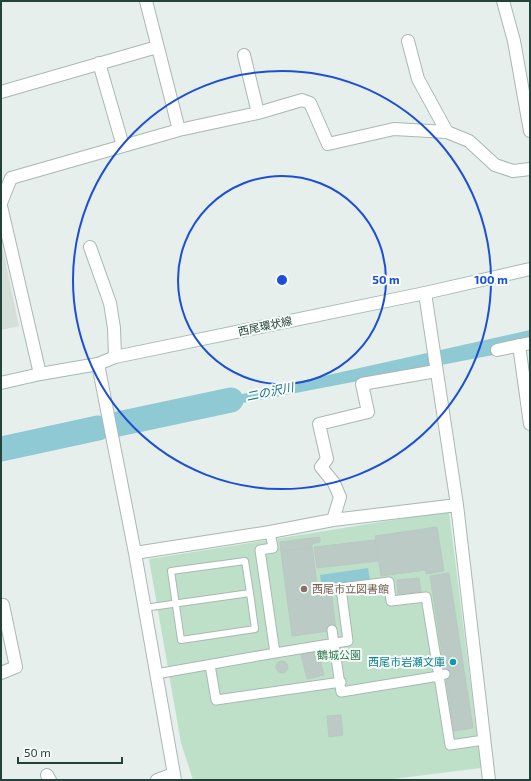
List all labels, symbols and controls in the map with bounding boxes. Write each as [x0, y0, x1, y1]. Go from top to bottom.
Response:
text: 50 m [372, 272, 400, 286]
text: 100 m [474, 272, 508, 286]
centre of rings [275, 273, 289, 287]
street label: 西尾環状線 [237, 313, 293, 338]
water label: 二の沢川 [245, 379, 297, 403]
place label: 西尾市立図書館 [312, 582, 389, 595]
marker: 西尾市立図書館 [299, 584, 309, 594]
park label: 鶴城公園 [317, 648, 361, 661]
place label: 西尾市岩瀬文庫 [368, 655, 445, 668]
marker: 西尾市岩瀬文庫 [448, 657, 458, 667]
scale bar [18, 739, 122, 765]
text: 50 m [24, 745, 51, 759]

